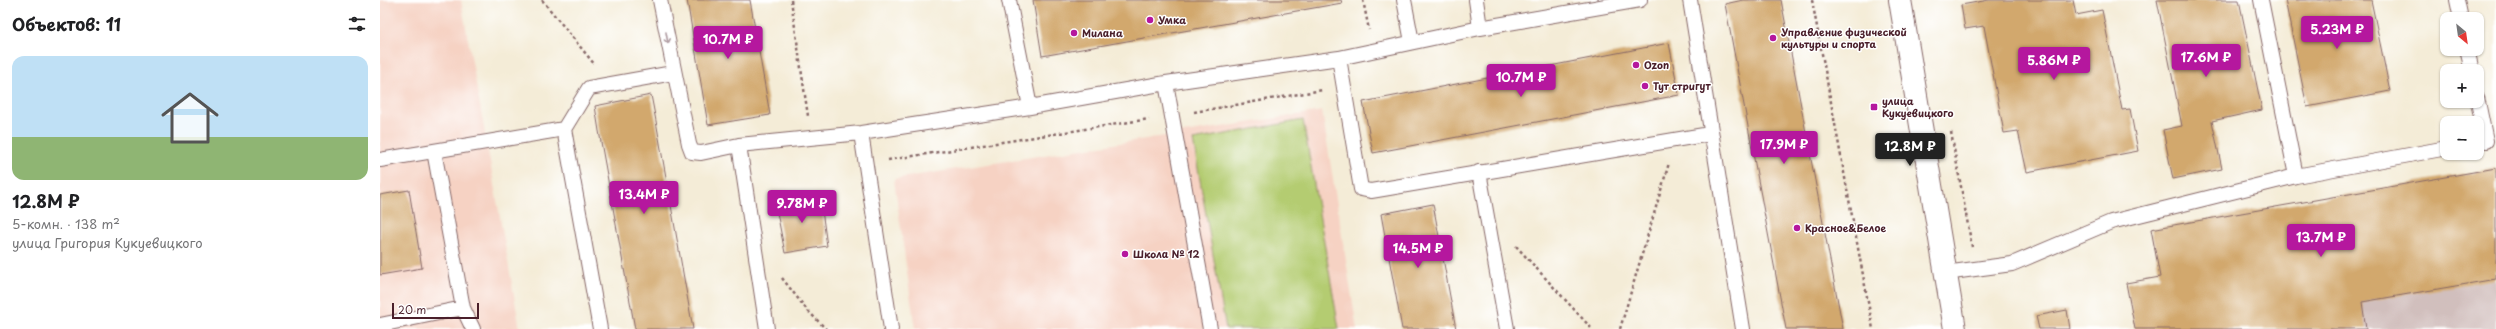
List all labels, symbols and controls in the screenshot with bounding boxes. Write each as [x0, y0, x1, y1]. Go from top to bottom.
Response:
text: Объектов: 11 [12, 11, 121, 37]
place label: Умка [1158, 12, 1186, 27]
north arrow [2440, 12, 2484, 56]
map controls [2440, 12, 2484, 160]
icon: filters [346, 13, 368, 35]
marker: Умка [1145, 15, 1155, 25]
pin: 5.23M ₽ [2300, 16, 2374, 50]
text: 5.23M ₽ [2310, 19, 2364, 38]
place label: Управление физической культуры и спорта [1781, 24, 1907, 52]
place label: Милана [1082, 25, 1123, 40]
pin: 10.7M ₽ [691, 26, 765, 60]
marker: Милана [1069, 28, 1079, 38]
text: 10.7M ₽ [703, 29, 753, 48]
one-way arrow [663, 32, 671, 45]
marker: Управление физической культуры и спорта [1768, 33, 1778, 43]
pin: 17.6M ₽ [2169, 44, 2243, 78]
pin: 5.86M ₽ [2017, 47, 2091, 81]
text: 17.6M ₽ [2181, 47, 2231, 66]
text: 5.86M ₽ [2027, 50, 2081, 69]
place label: Ozon [1644, 57, 1669, 72]
marker: Ozon [1631, 60, 1641, 70]
pin: 10.7M ₽ [1484, 64, 1558, 98]
button: + [2440, 64, 2484, 108]
text: 10.7M ₽ [1496, 67, 1546, 86]
place label: Тут стригут [1653, 78, 1711, 93]
marker: Тут стригут [1640, 81, 1650, 91]
icon: home [154, 82, 226, 154]
place label: улица Кукуевицкого [1882, 93, 1953, 121]
marker: улица Кукуевицкого [1869, 102, 1879, 112]
button: − [2440, 116, 2484, 160]
pin: 17.9M ₽ [1747, 131, 1821, 165]
pin: 12.8M ₽ [1873, 133, 1947, 167]
text: 17.9M ₽ [1760, 134, 1808, 153]
text: 12.8M ₽ [1884, 136, 1936, 155]
pin: 13.4M ₽ [607, 181, 681, 215]
text: 13.4M ₽ [618, 184, 670, 203]
text: 12.8M ₽ [12, 188, 79, 214]
pin: 9.78M ₽ [765, 190, 839, 224]
text: 9.78M ₽ [777, 193, 828, 212]
text: 5-комн. · 138 m² [12, 214, 120, 233]
place label: Красное&Белое [1805, 220, 1886, 235]
marker: Красное&Белое [1792, 223, 1802, 233]
pin: 13.7M ₽ [2284, 224, 2358, 258]
text: 13.7M ₽ [2296, 227, 2346, 246]
text: улица Григория Кукуевицкого [12, 233, 203, 252]
pin: 14.5M ₽ [1381, 235, 1455, 269]
text: 14.5M ₽ [1393, 238, 1443, 257]
place label: Школа № 12 [1133, 246, 1200, 261]
marker: Школа № 12 [1120, 249, 1130, 259]
scale bar [392, 301, 479, 320]
text: 20 m [398, 301, 426, 318]

